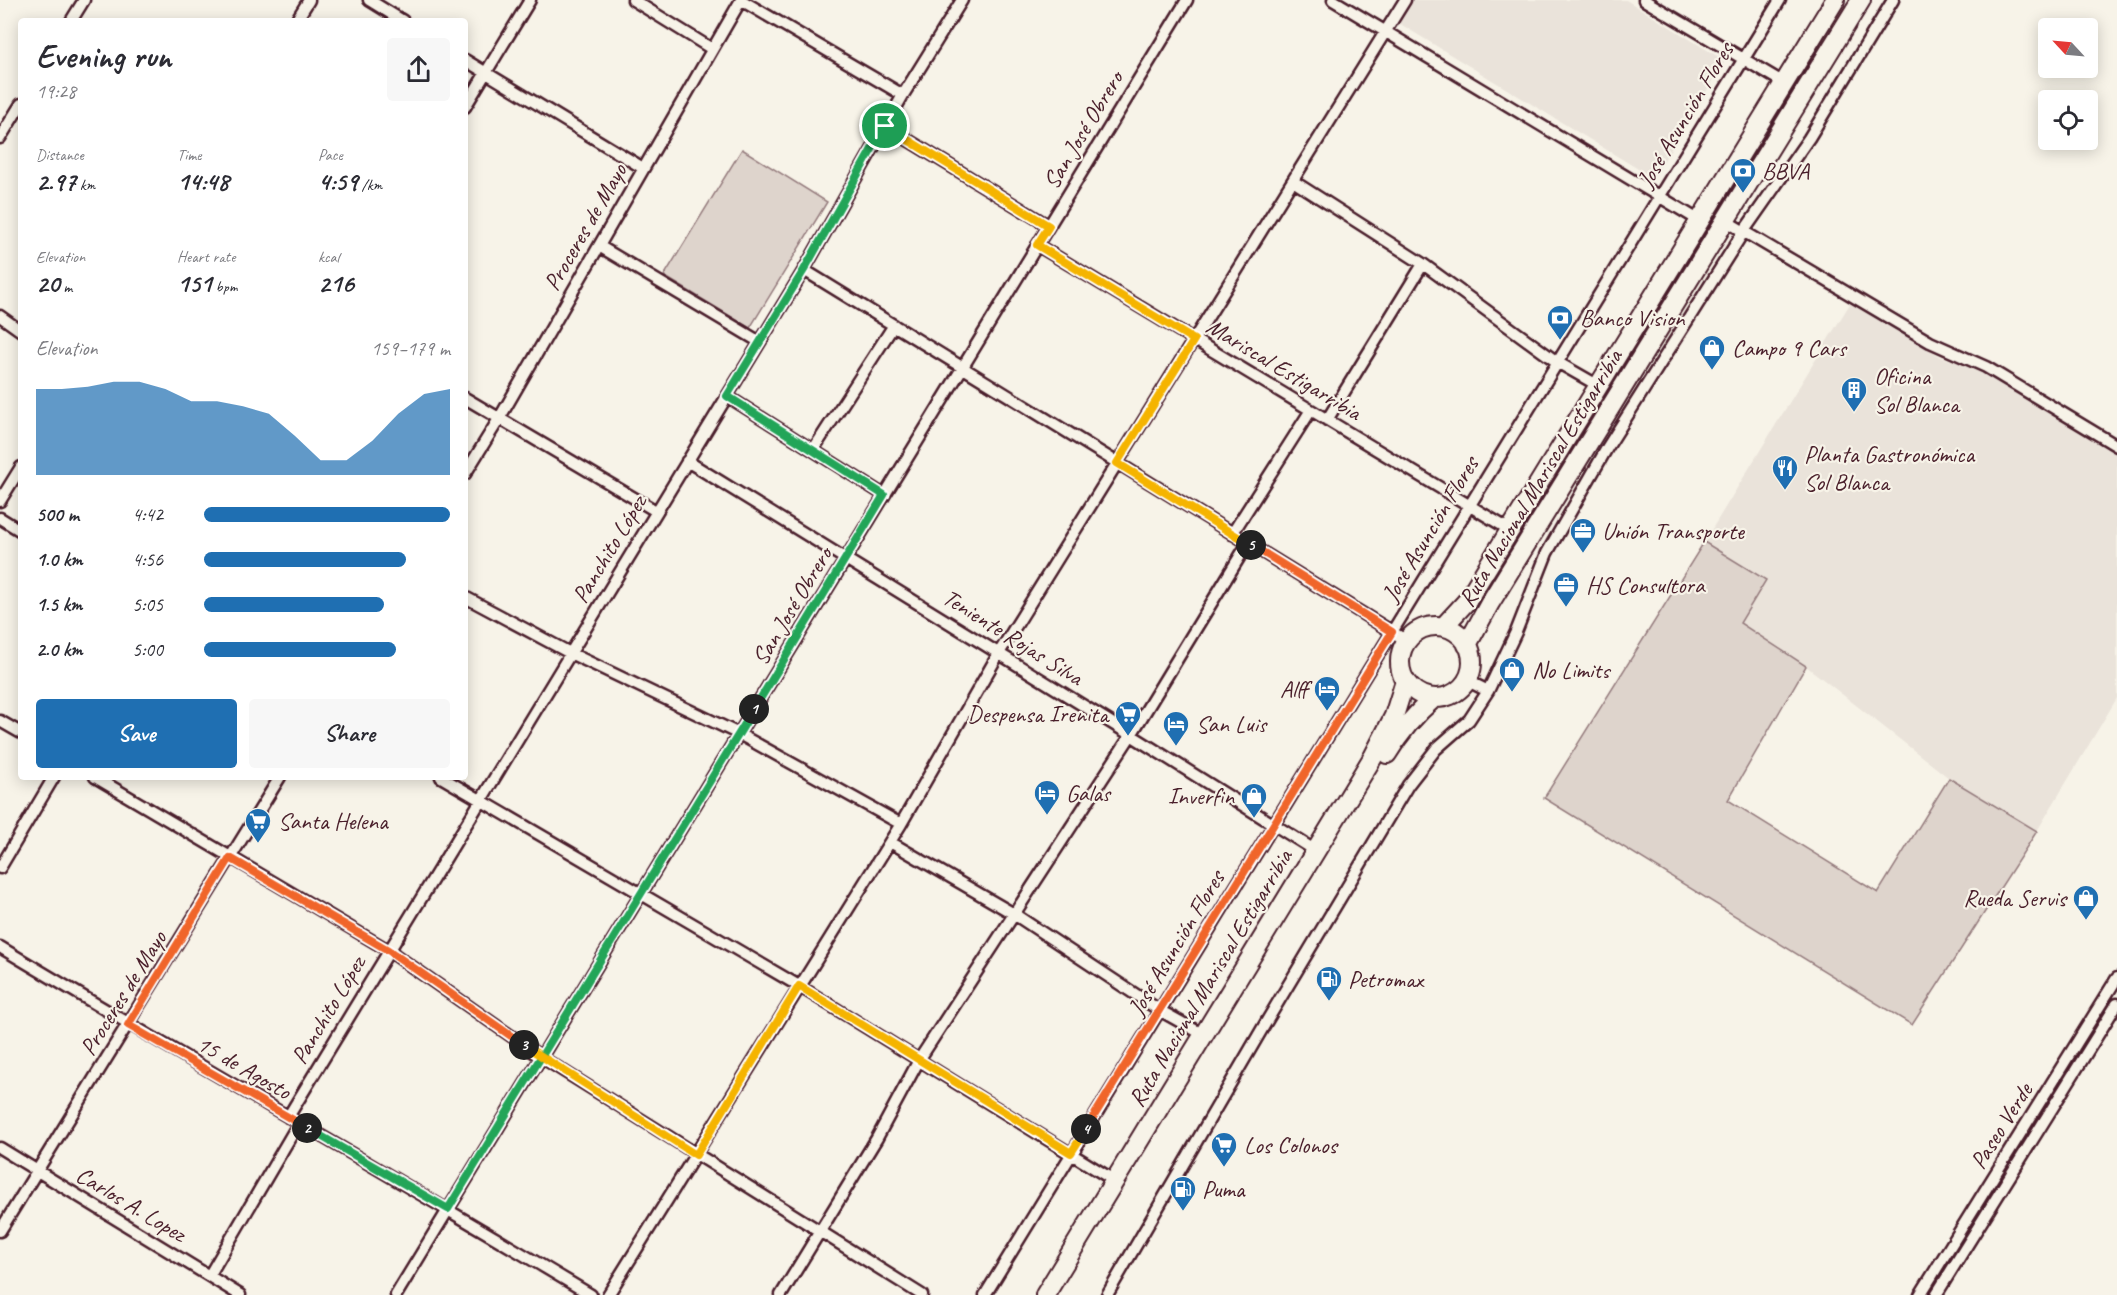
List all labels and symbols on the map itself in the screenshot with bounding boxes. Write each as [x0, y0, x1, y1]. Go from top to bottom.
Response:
north arrow [2038, 18, 2098, 78]
street label: José Asunción Flores [1629, 35, 1741, 194]
street label: San José Obrero [1036, 64, 1131, 194]
pin [859, 100, 910, 151]
bank icon: BBVA [1728, 156, 1758, 194]
place label: BBVA [1762, 156, 1810, 186]
street label: Proceres de Mayo [537, 157, 634, 296]
bank icon: Banco Vision [1545, 303, 1575, 341]
place label: Banco Vision [1580, 303, 1686, 333]
street label: Mariscal Estigarribia [1201, 311, 1368, 428]
shop icon: Campo 9 Cars [1697, 333, 1727, 371]
place label: Campo 9 Cars [1732, 333, 1848, 363]
street label: Ruta Nacional Mariscal Estigarribia [1451, 343, 1630, 612]
place label: Oficina Sol Blanca [1874, 361, 1961, 419]
building icon: Oficina Sol Blanca [1839, 375, 1869, 413]
place label: Planta Gastronómica Sol Blanca [1804, 439, 1975, 497]
street label: José Asunción Flores [1374, 449, 1486, 608]
restaurant icon: Planta Gastronómica Sol Blanca [1770, 453, 1800, 491]
street label: Panchito López [565, 487, 654, 608]
office icon: Unión Transporte [1568, 516, 1598, 554]
place label: Unión Transporte [1602, 516, 1746, 546]
pin: 5 [1236, 530, 1266, 560]
street label: San José Obrero [745, 540, 840, 670]
office icon: HS Consultora [1551, 570, 1581, 608]
place label: HS Consultora [1586, 570, 1706, 600]
street label: Teniente Rojas Silva [937, 582, 1090, 693]
shop icon: No Limits [1497, 655, 1527, 693]
place label: No Limits [1532, 655, 1611, 685]
place label: Alff [1280, 674, 1313, 704]
hotel icon: Alff [1312, 674, 1342, 712]
pin: 1 [739, 694, 769, 724]
place label: Despensa Irenita [967, 699, 1110, 729]
supermarket icon: Despensa Irenita [1113, 699, 1143, 737]
hotel icon: San Luis [1161, 709, 1191, 747]
place label: San Luis [1196, 709, 1268, 739]
hotel icon: Galas [1032, 778, 1062, 816]
place label: Galas [1066, 778, 1112, 808]
place label: Inverfin [1168, 781, 1235, 811]
shop icon: Inverfin [1239, 781, 1269, 819]
supermarket icon: Santa Helena [243, 806, 273, 844]
place label: Santa Helena [278, 806, 389, 836]
street label: Ruta Nacional Mariscal Estigarribia [1121, 843, 1300, 1112]
street label: José Asunción Flores [1120, 863, 1232, 1022]
place label: Rueda Servis [1963, 883, 2069, 913]
shop icon: Rueda Servis [2071, 883, 2101, 921]
street label: Proceres de Mayo [73, 924, 174, 1061]
street label: Panchito López [284, 948, 373, 1069]
fuel station icon: Petromax [1314, 964, 1344, 1002]
place label: Petromax [1348, 964, 1425, 994]
street label: 15 de Agosto [191, 1028, 298, 1107]
pin: 3 [509, 1030, 539, 1060]
street label: Paseo Verde [1963, 1076, 2040, 1175]
pin: 2 [292, 1113, 322, 1143]
pin: 4 [1071, 1114, 1101, 1144]
supermarket icon: Los Colonos [1209, 1130, 1239, 1168]
place label: Los Colonos [1244, 1130, 1340, 1160]
street label: Carlos A. Lopez [71, 1160, 193, 1250]
fuel station icon: Puma [1168, 1174, 1198, 1212]
place label: Puma [1202, 1174, 1246, 1204]

